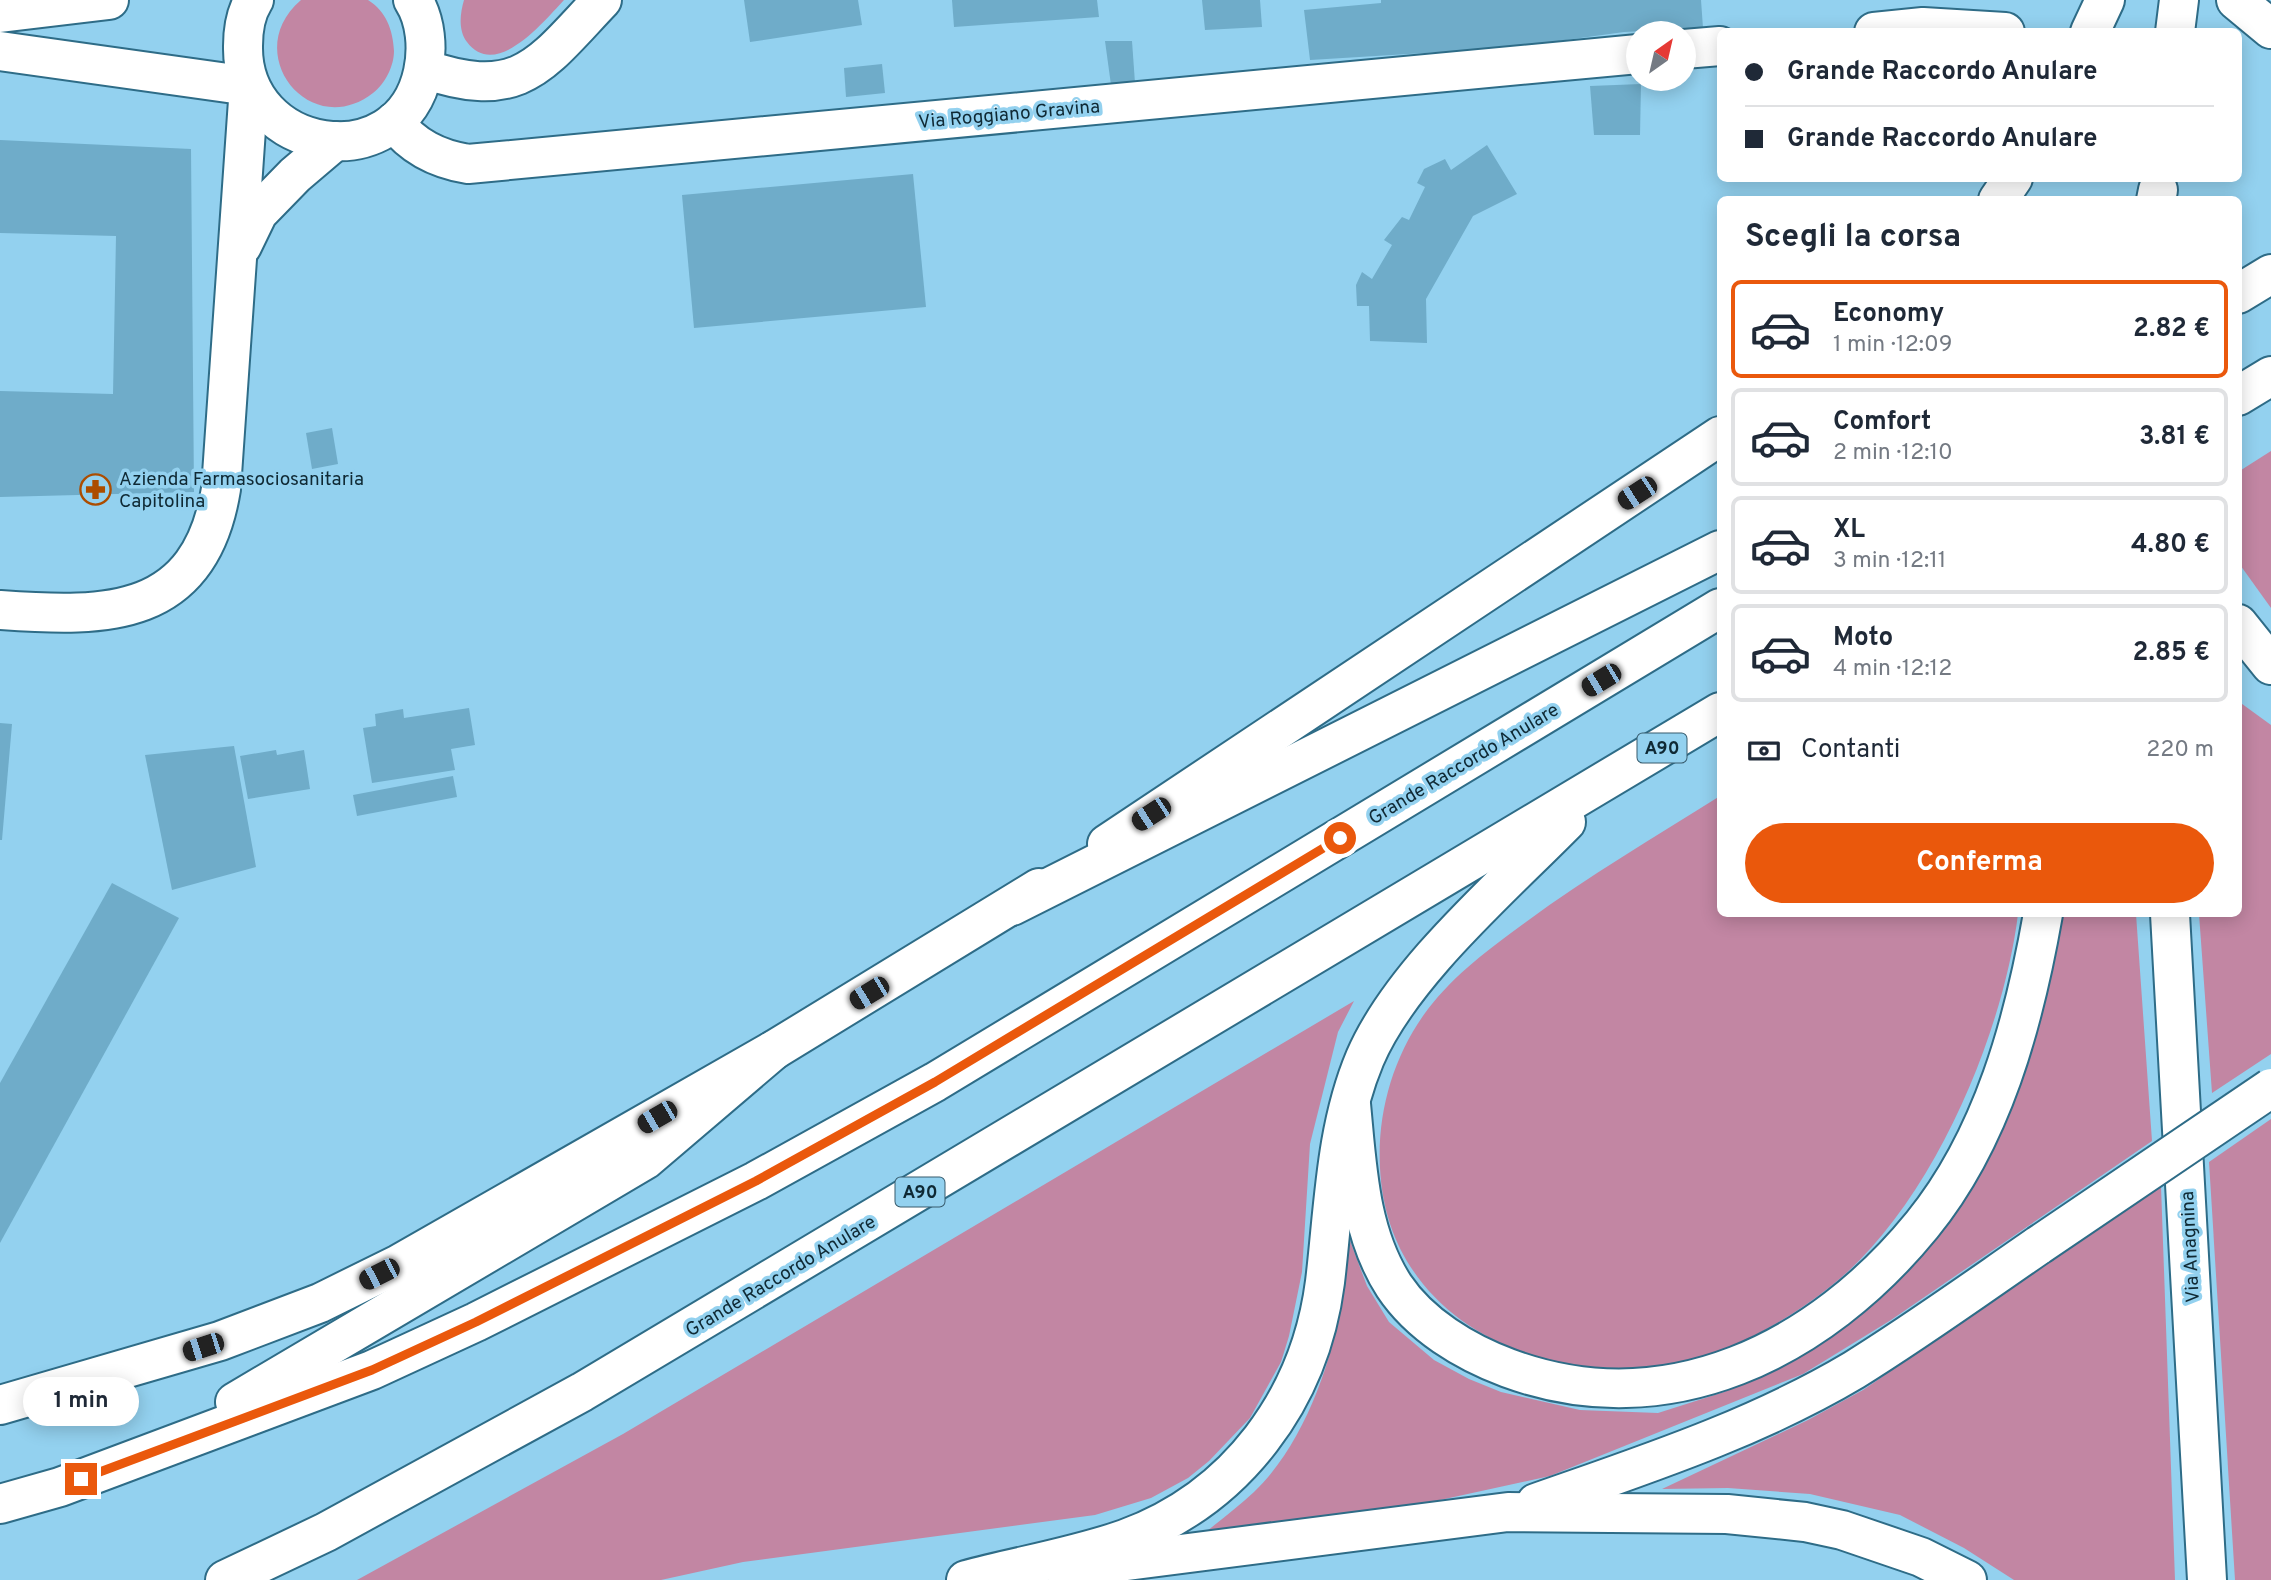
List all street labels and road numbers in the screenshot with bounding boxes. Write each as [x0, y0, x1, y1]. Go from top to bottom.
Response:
street label: Via Roggiano Gravina [917, 95, 1101, 135]
street label: Grande Raccordo Anulare [1365, 698, 1564, 831]
road number: A90 [1638, 734, 1686, 762]
road number: A90 [895, 1177, 944, 1206]
street label: Via Anagnina [2176, 1190, 2206, 1303]
street label: Grande Raccordo Anulare [682, 1210, 881, 1343]

